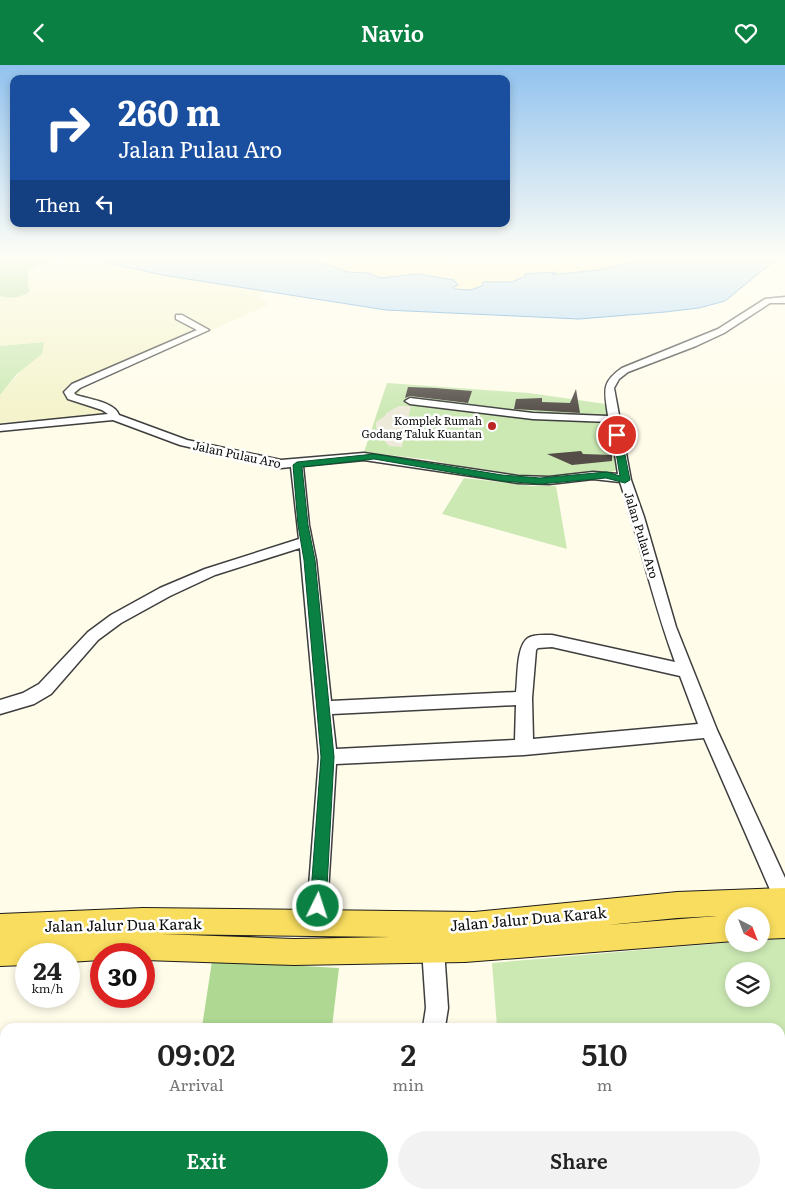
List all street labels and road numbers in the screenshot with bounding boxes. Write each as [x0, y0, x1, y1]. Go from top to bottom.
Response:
street label: Jalan Pulau Aro [191, 436, 283, 472]
street label: Jalan Pulau Aro [620, 490, 664, 580]
street label: Jalan Jalur Dua Karak [449, 900, 608, 936]
street label: Jalan Jalur Dua Karak [44, 911, 203, 937]

